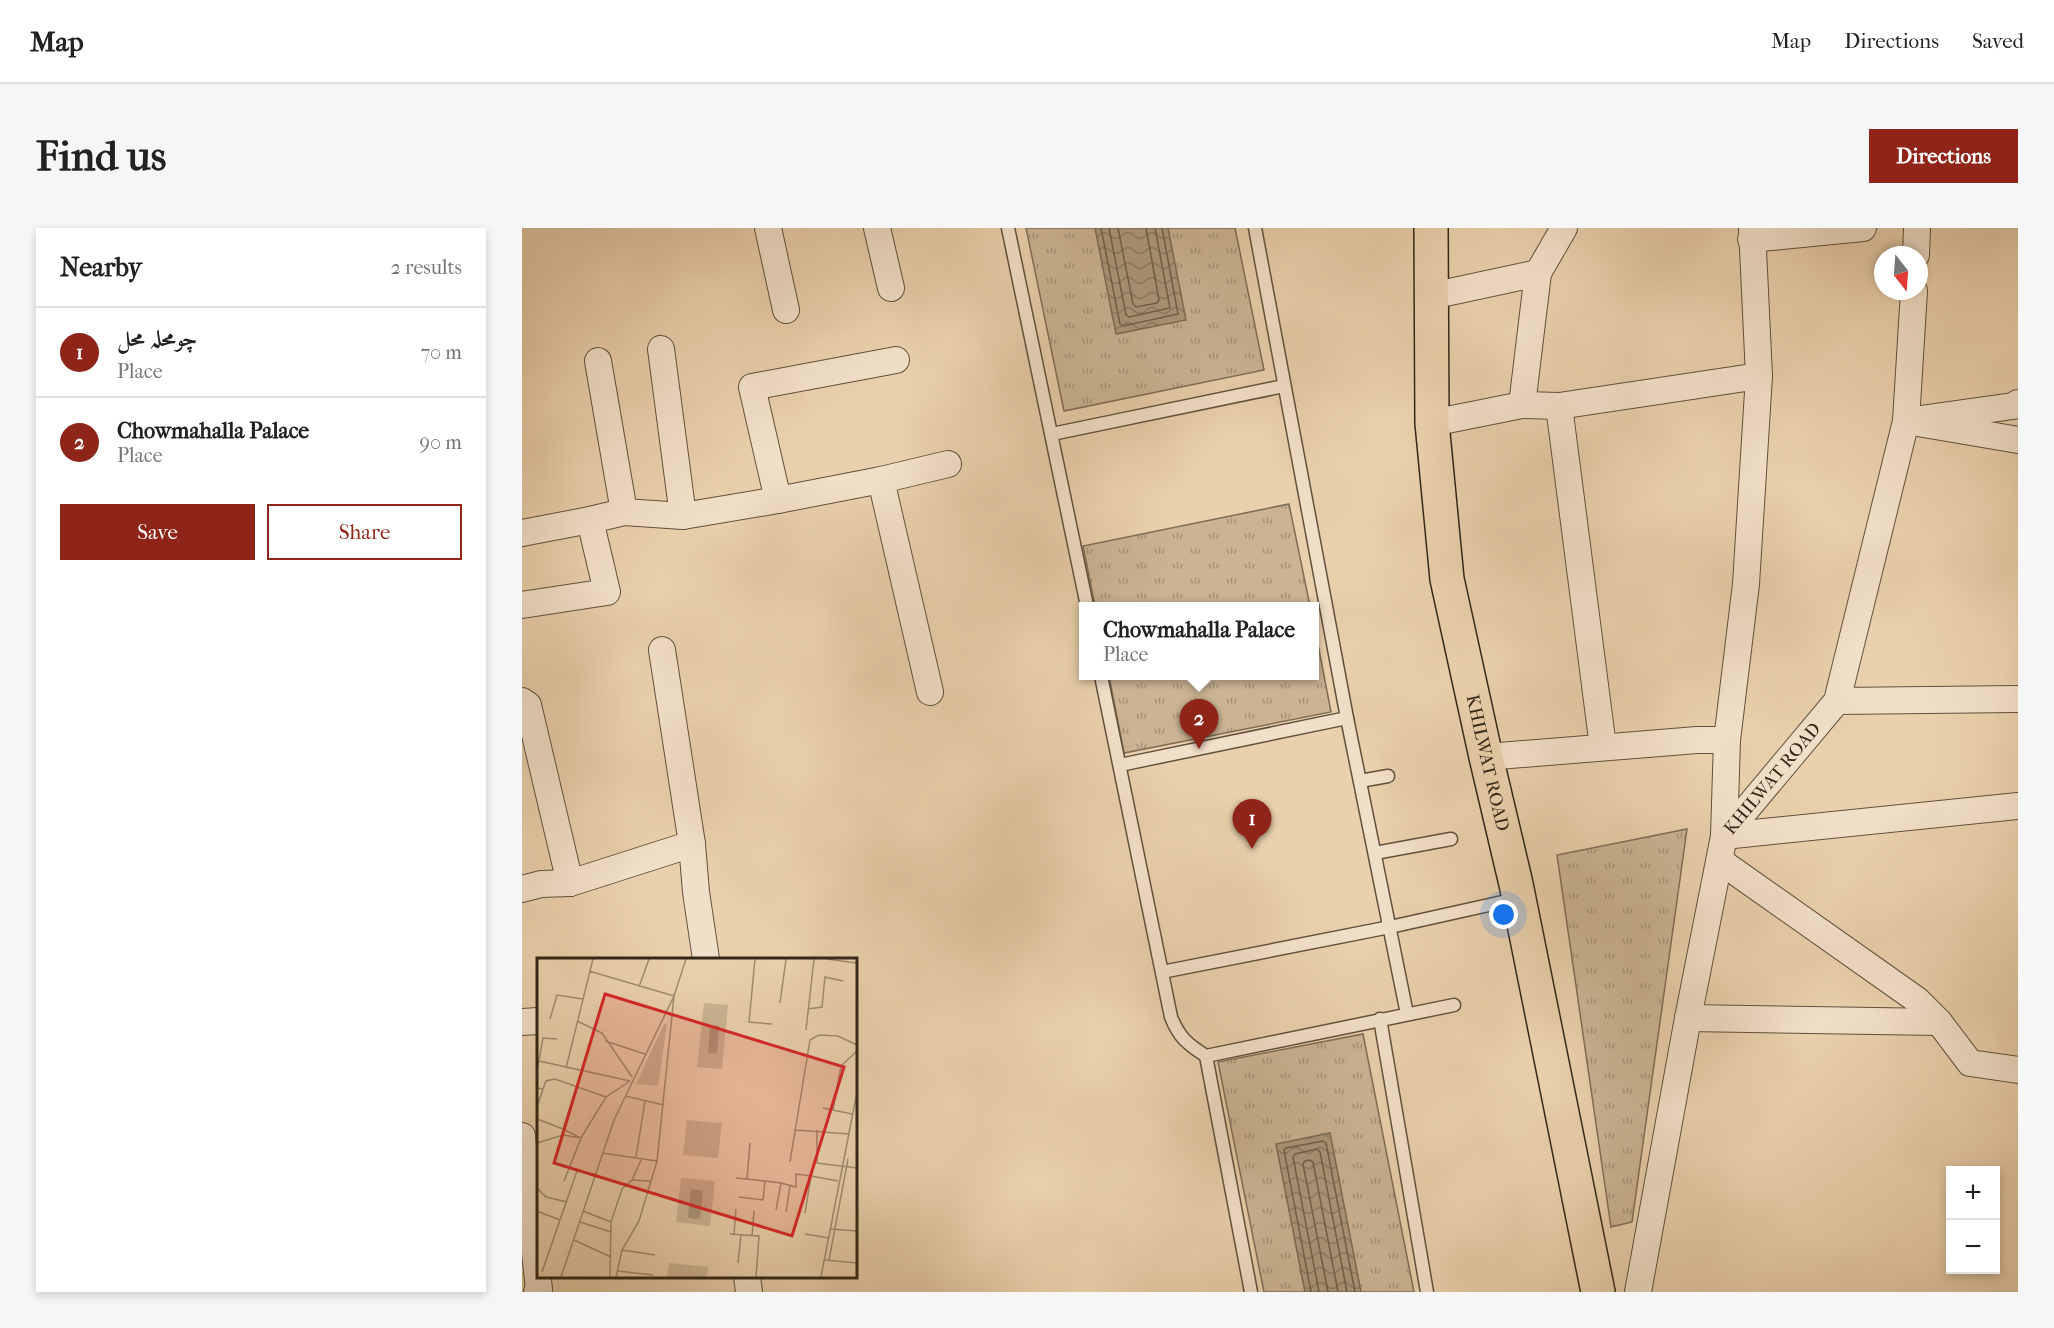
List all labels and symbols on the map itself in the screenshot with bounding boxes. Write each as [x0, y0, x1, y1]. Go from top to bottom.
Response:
north arrow [1874, 246, 1928, 300]
street label: KHILWAT ROAD [1462, 693, 1514, 833]
pin: 2 [1180, 700, 1218, 749]
street label: KHILWAT ROAD [1719, 718, 1825, 839]
pin: 1 [1232, 800, 1272, 849]
your location [1489, 900, 1518, 929]
inset map [537, 958, 856, 1277]

